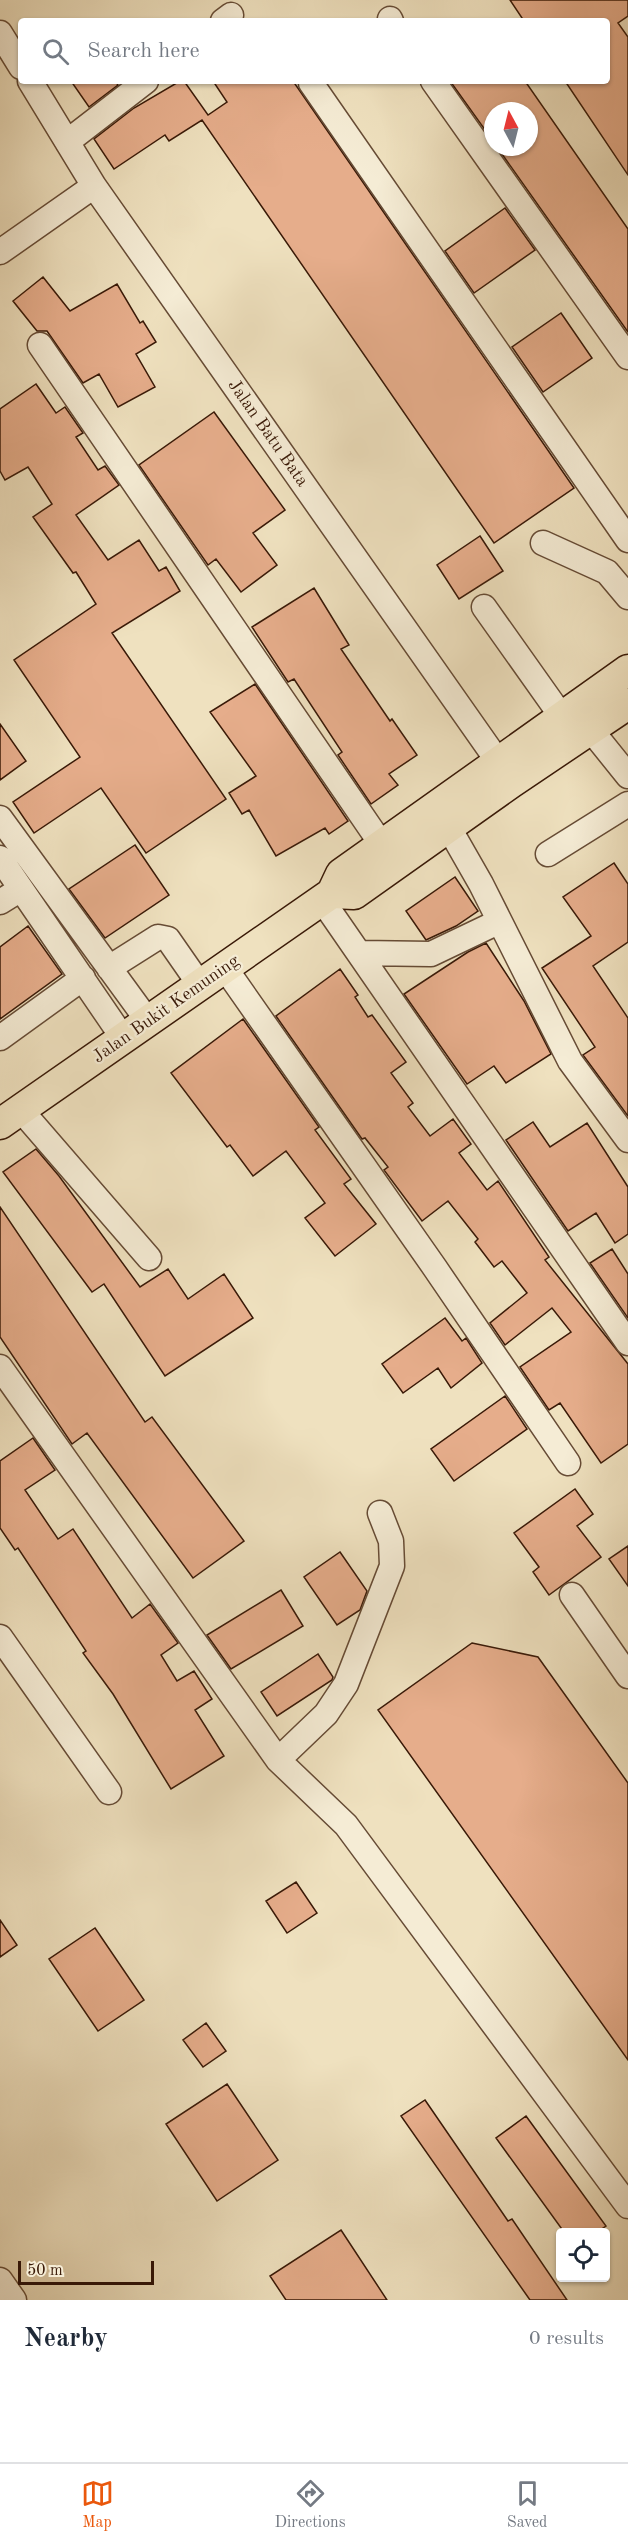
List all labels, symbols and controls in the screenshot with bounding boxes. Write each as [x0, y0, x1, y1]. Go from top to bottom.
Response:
search box [18, 18, 610, 84]
icon: search [39, 35, 72, 68]
text: Search here [87, 40, 200, 62]
north arrow [484, 102, 538, 156]
street label: Jalan Batu Bata [225, 376, 312, 490]
street label: Jalan Bukit Kemuning [89, 951, 243, 1066]
map controls [556, 2228, 610, 2282]
button: locate [556, 2228, 610, 2282]
scale bar [18, 2258, 154, 2286]
text: 50 m [27, 2263, 63, 2279]
text: Nearby [24, 2326, 108, 2352]
text: 0 results [529, 2329, 604, 2349]
tab: Map [81, 2477, 114, 2533]
tab: Directions [275, 2477, 346, 2533]
tab: Saved [507, 2477, 547, 2533]

